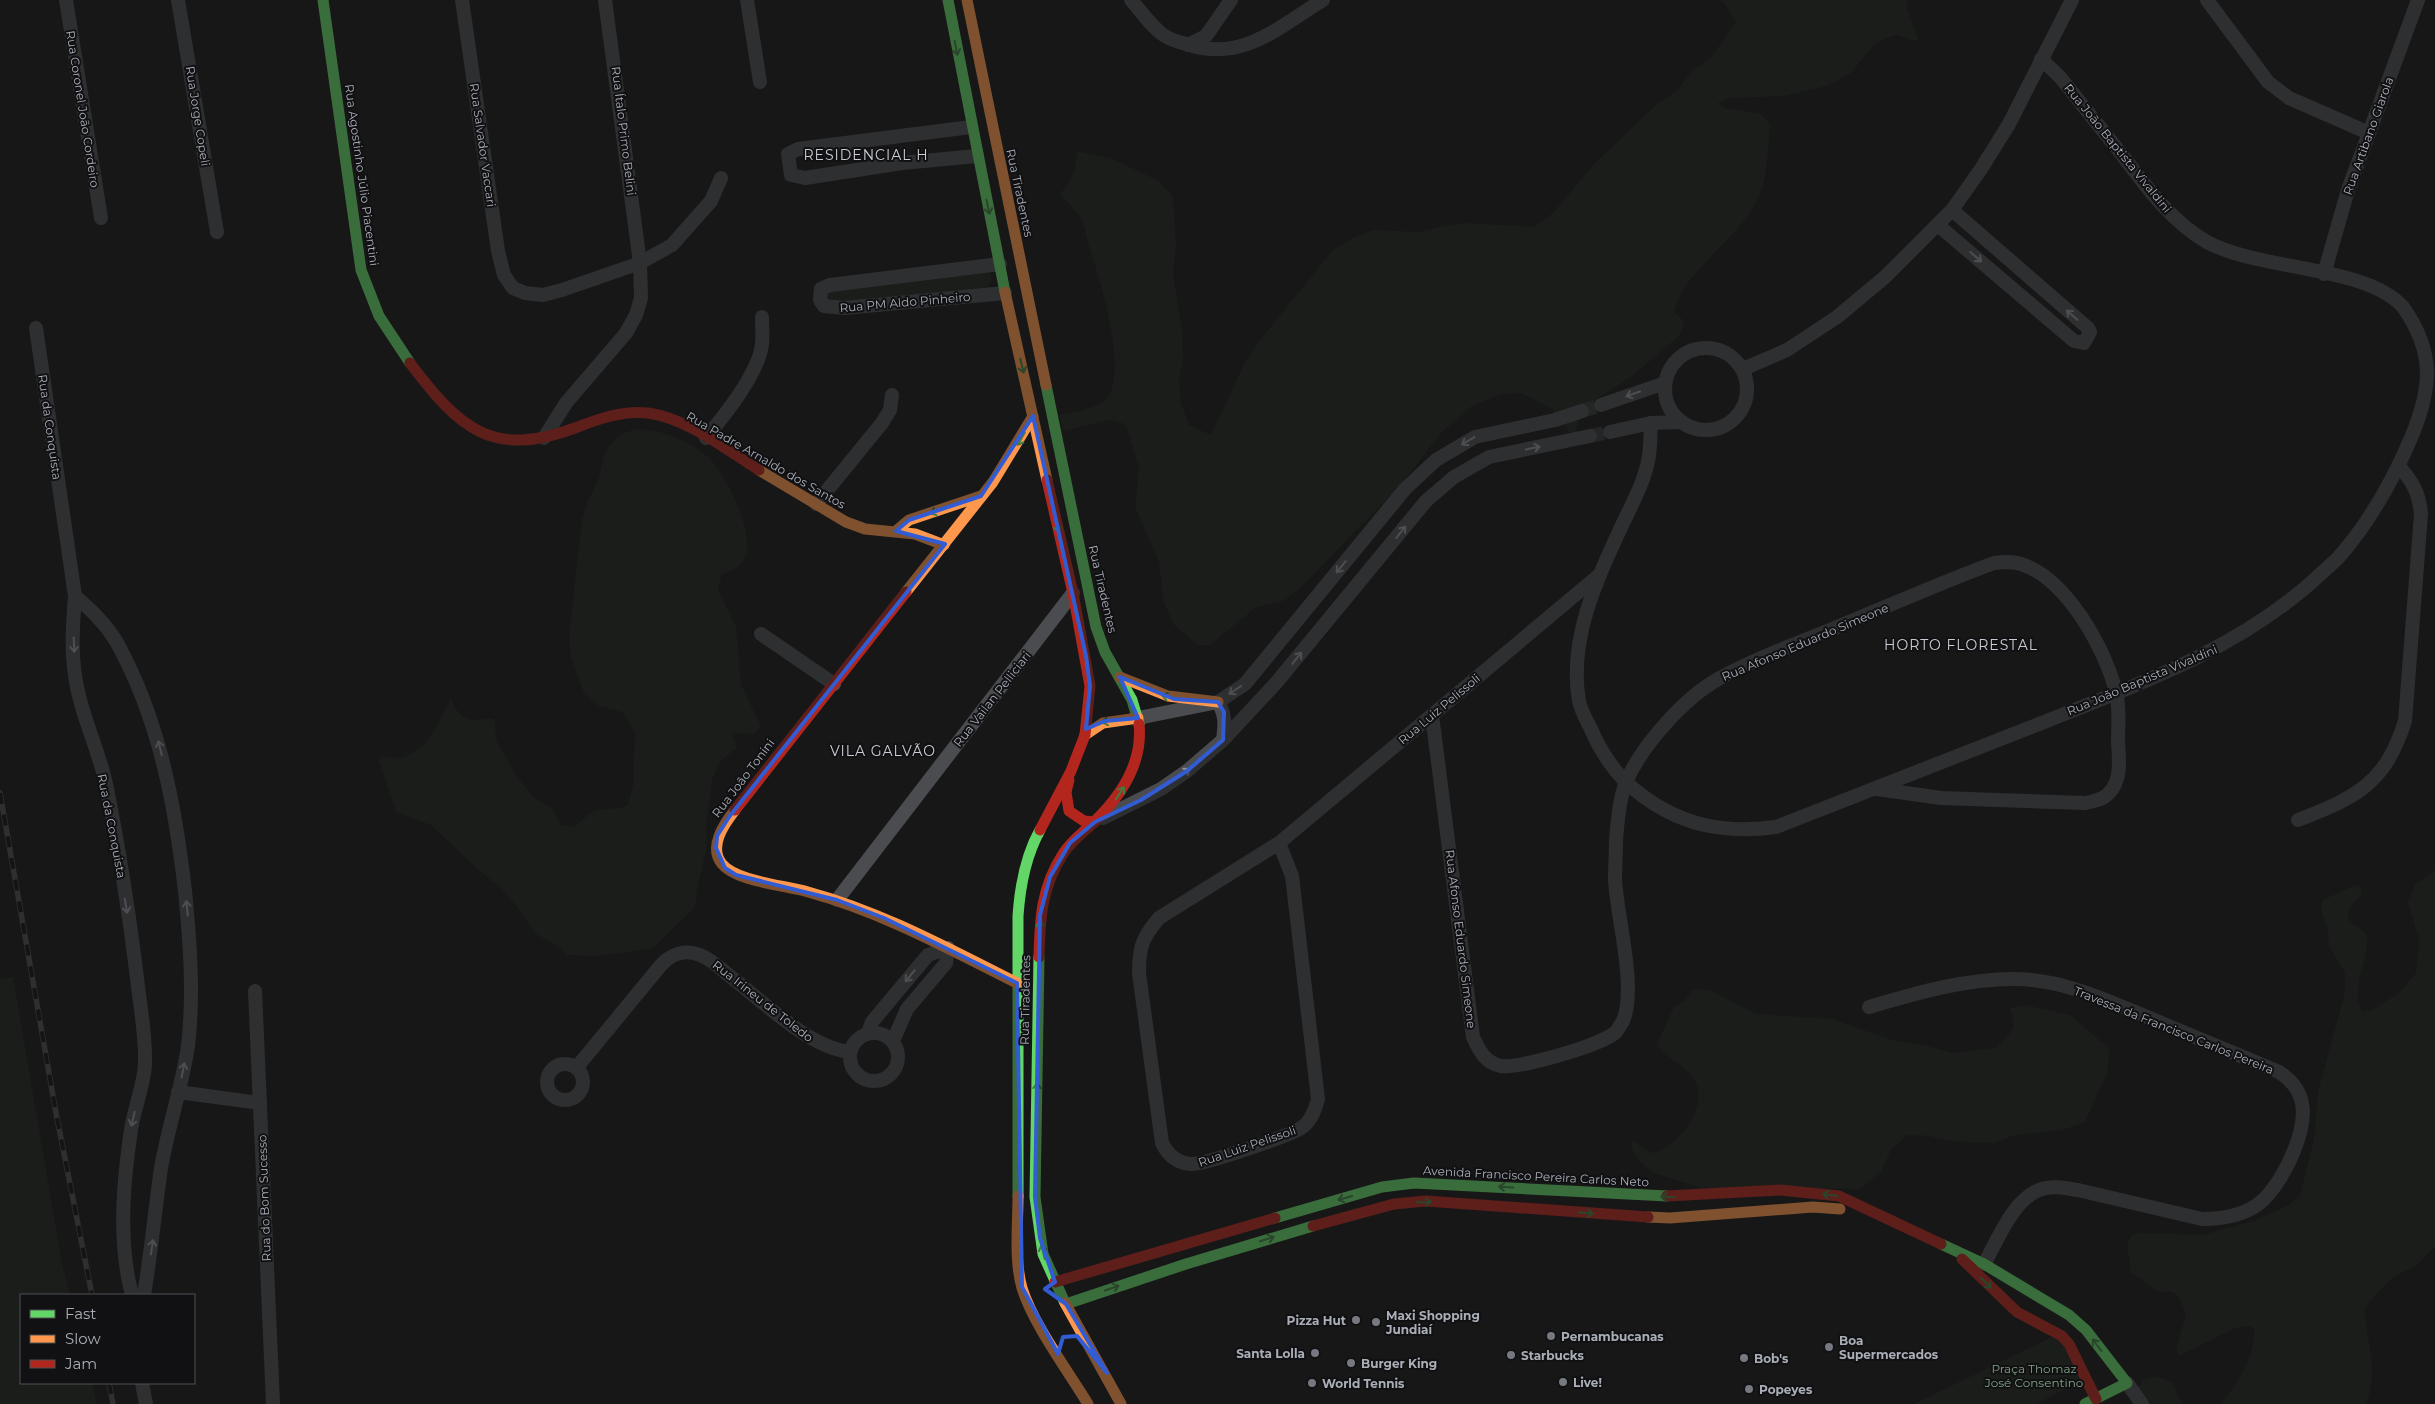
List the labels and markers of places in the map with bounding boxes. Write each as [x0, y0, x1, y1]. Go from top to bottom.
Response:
place label: Maxi Shopping Jundiaí [1385, 1308, 1480, 1337]
place label: Pizza Hut [1287, 1313, 1347, 1328]
marker: Pizza Hut [1350, 1314, 1362, 1326]
marker: Maxi Shopping Jundiaí [1370, 1316, 1382, 1328]
place label: Pernambucanas [1561, 1329, 1664, 1344]
marker: Pernambucanas [1545, 1330, 1557, 1342]
place label: Boa Supermercados [1839, 1333, 1939, 1362]
marker: Boa Supermercados [1823, 1341, 1835, 1353]
place label: Santa Lolla [1236, 1346, 1305, 1361]
marker: Santa Lolla [1309, 1347, 1321, 1359]
place label: Starbucks [1521, 1348, 1584, 1363]
marker: Starbucks [1505, 1349, 1517, 1361]
place label: Bob's [1754, 1351, 1789, 1366]
marker: Bob's [1738, 1352, 1750, 1364]
place label: Burger King [1361, 1356, 1437, 1371]
marker: Burger King [1345, 1357, 1357, 1369]
place label: Live! [1573, 1375, 1602, 1390]
place label: World Tennis [1322, 1376, 1405, 1391]
marker: Live! [1557, 1376, 1569, 1388]
marker: World Tennis [1306, 1377, 1318, 1389]
place label: Popeyes [1759, 1382, 1813, 1397]
marker: Popeyes [1743, 1383, 1755, 1395]

